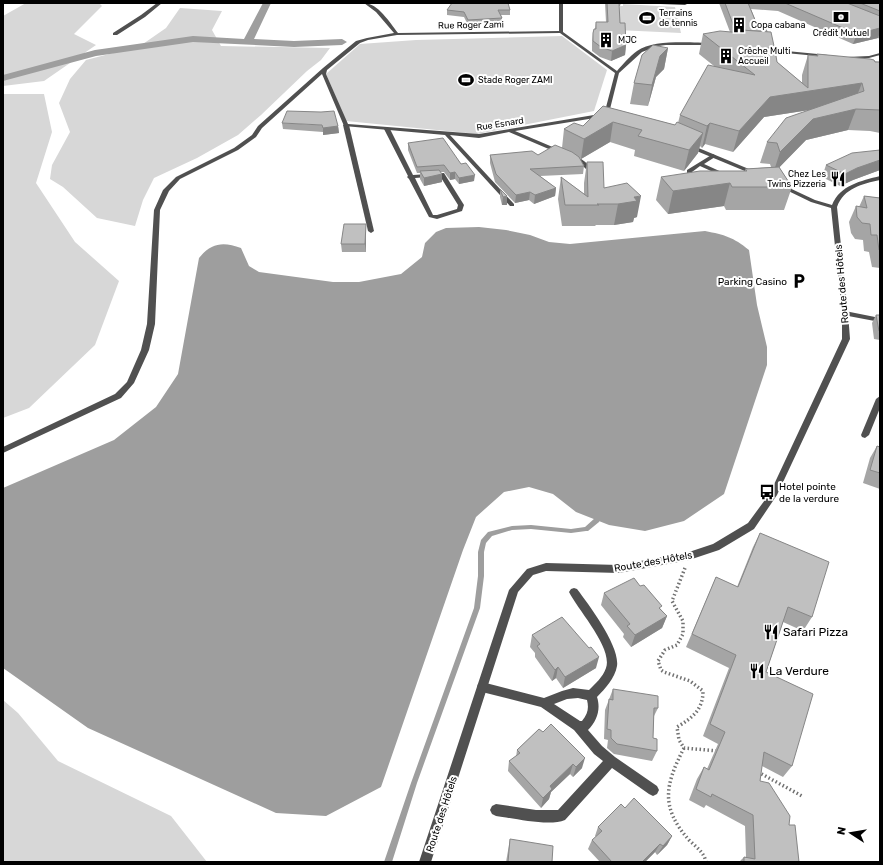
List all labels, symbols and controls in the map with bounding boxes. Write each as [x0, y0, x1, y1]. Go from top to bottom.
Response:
place label: Terrains de tennis [659, 8, 698, 28]
bank icon: Crédit Mutuel [832, 8, 850, 26]
sports icon: Terrains de tennis [638, 9, 656, 27]
building icon: Copa cabana [730, 16, 748, 34]
street label: Rue Roger Zami [438, 19, 504, 31]
place label: Copa cabana [751, 20, 805, 30]
place label: Crédit Mutuel [813, 28, 869, 38]
building icon: MJC [597, 31, 615, 49]
place label: MJC [618, 35, 637, 45]
place label: Crêche Multi Accueil [738, 46, 791, 66]
building icon: Crêche Multi Accueil [717, 47, 735, 65]
sports icon: Stade Roger ZAMI [457, 71, 475, 89]
place label: Stade Roger ZAMI [478, 75, 553, 85]
street label: Rue Esnard [476, 115, 524, 133]
place label: Chez Les Twins Pizzeria [767, 169, 826, 189]
restaurant icon: Chez Les Twins Pizzeria [829, 170, 847, 188]
street label: Route des Hôtels [833, 244, 851, 324]
parking icon: Parking Casino [790, 272, 808, 290]
place label: Parking Casino [718, 276, 787, 288]
place label: Hotel pointe de la verdure [779, 481, 839, 505]
bus stop icon: Hotel pointe de la verdure [758, 483, 776, 501]
street label: Route des Hôtels [613, 549, 693, 575]
restaurant icon: Safari Pizza [762, 623, 780, 641]
place label: Safari Pizza [783, 625, 848, 639]
restaurant icon: La Verdure [748, 662, 766, 680]
place label: La Verdure [769, 664, 829, 678]
street label: Route des Hôtels [424, 775, 460, 854]
north arrow [831, 813, 871, 853]
text: N [835, 826, 849, 836]

